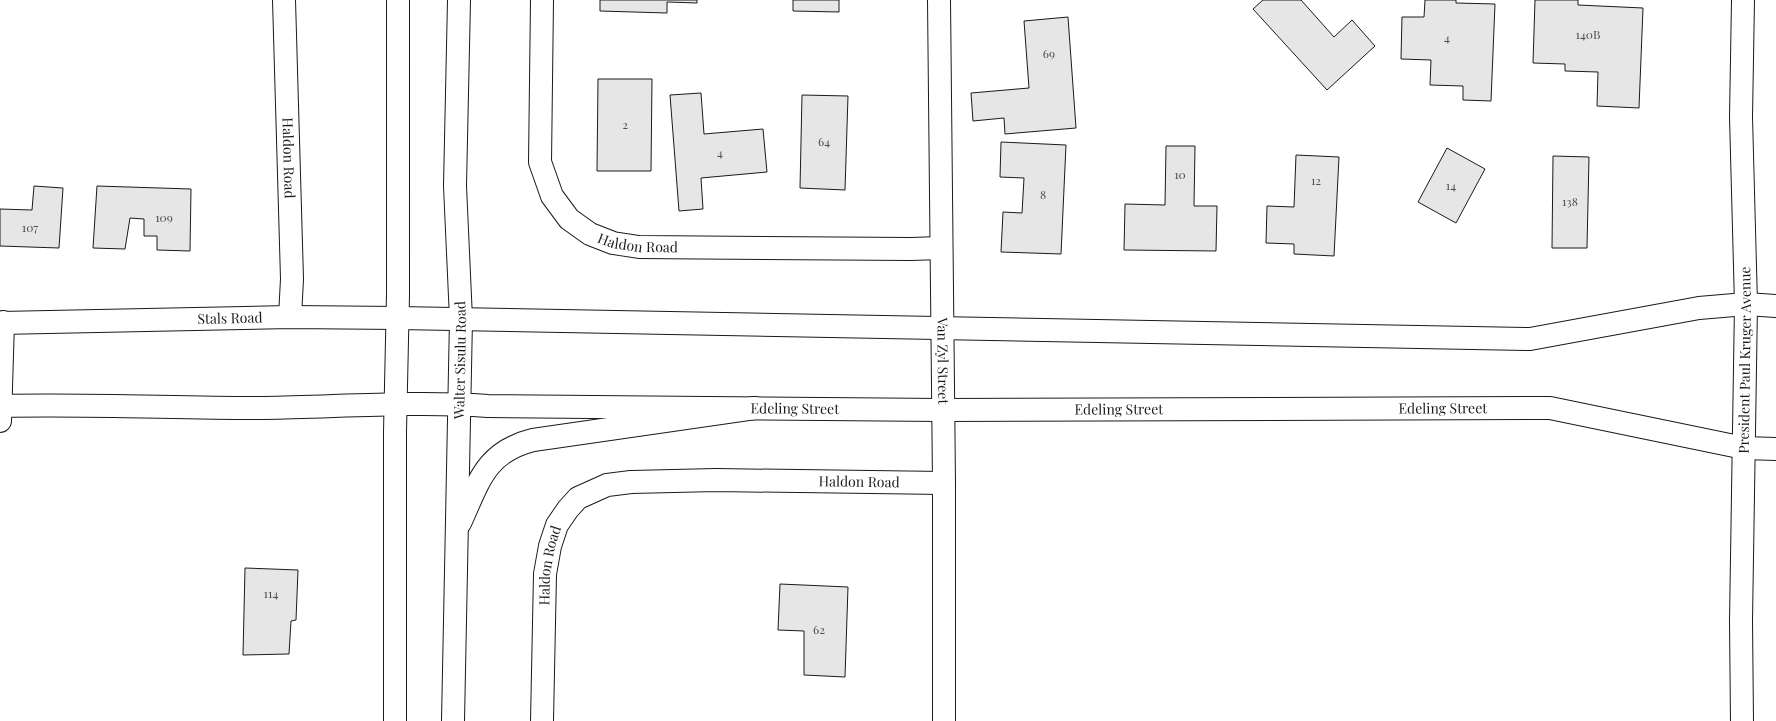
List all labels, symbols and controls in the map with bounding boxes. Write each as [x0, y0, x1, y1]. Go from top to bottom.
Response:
house number: 140B [1575, 26, 1601, 42]
house number: 4 [1444, 29, 1450, 45]
house number: 69 [1043, 45, 1055, 61]
house number: 2 [622, 116, 628, 132]
street label: Haldon Road [278, 117, 300, 199]
house number: 64 [818, 133, 830, 149]
house number: 4 [717, 144, 723, 160]
house number: 10 [1174, 166, 1186, 182]
house number: 12 [1311, 172, 1321, 188]
house number: 14 [1446, 177, 1456, 193]
house number: 8 [1040, 186, 1046, 202]
house number: 138 [1562, 193, 1578, 209]
house number: 109 [155, 209, 173, 225]
house number: 107 [22, 219, 38, 235]
street label: Haldon Road [595, 228, 678, 257]
street label: President Paul Kruger Avenue [1734, 266, 1755, 454]
street label: Walter Sisulu Road [449, 301, 470, 420]
street label: Stals Road [197, 308, 263, 328]
street label: Van Zyl Street [933, 316, 953, 405]
street label: Edeling Street [750, 398, 840, 418]
street label: Edeling Street [1399, 398, 1488, 417]
street label: Edeling Street [1075, 399, 1164, 419]
street label: Haldon Road [819, 471, 900, 491]
street label: Haldon Road [534, 523, 565, 606]
house number: 114 [264, 585, 278, 601]
house number: 62 [813, 621, 825, 637]

